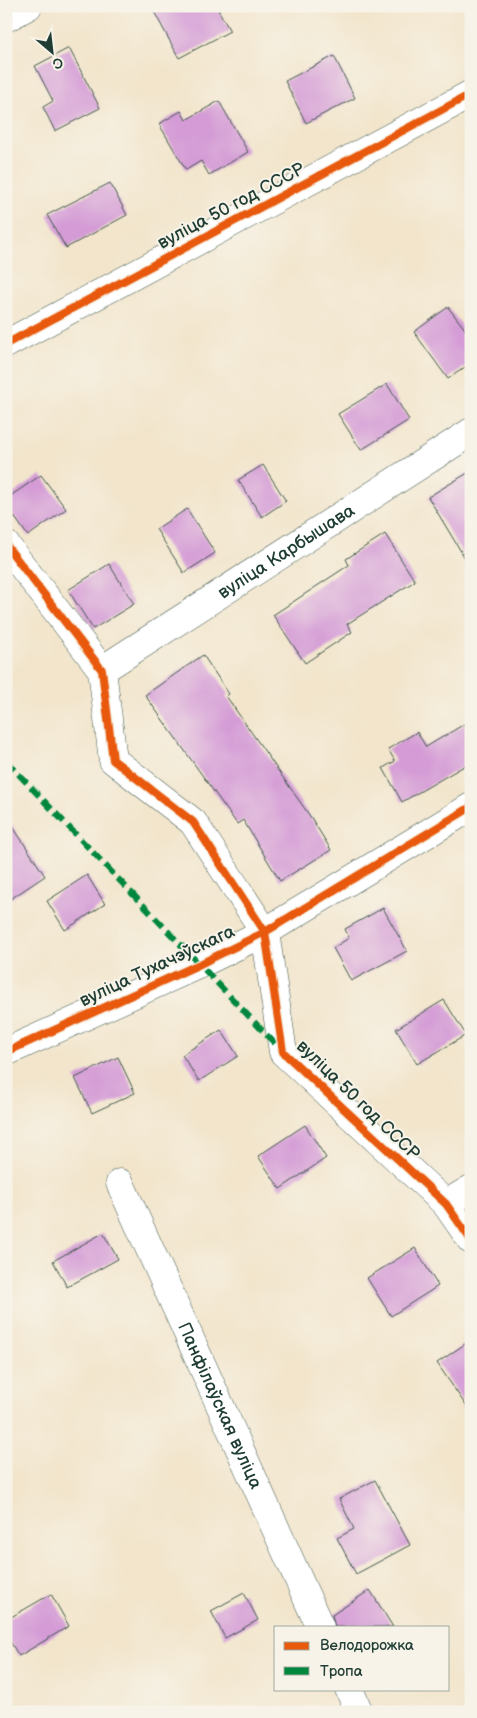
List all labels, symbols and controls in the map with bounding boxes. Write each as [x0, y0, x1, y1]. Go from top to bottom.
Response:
north arrow [28, 28, 78, 78]
text: С [49, 53, 66, 73]
street label: вуліца 50 год СССР [154, 158, 309, 254]
street label: вуліца Карбышава [214, 499, 359, 603]
street label: вуліца Тухачэўскага [76, 921, 238, 1011]
street label: вуліца 50 год СССР [292, 1036, 425, 1165]
street label: Панфілаўская вуліца [174, 1319, 267, 1492]
legend [274, 1626, 450, 1690]
text: Велодорожка [320, 1636, 414, 1655]
text: Тропа [320, 1662, 363, 1681]

